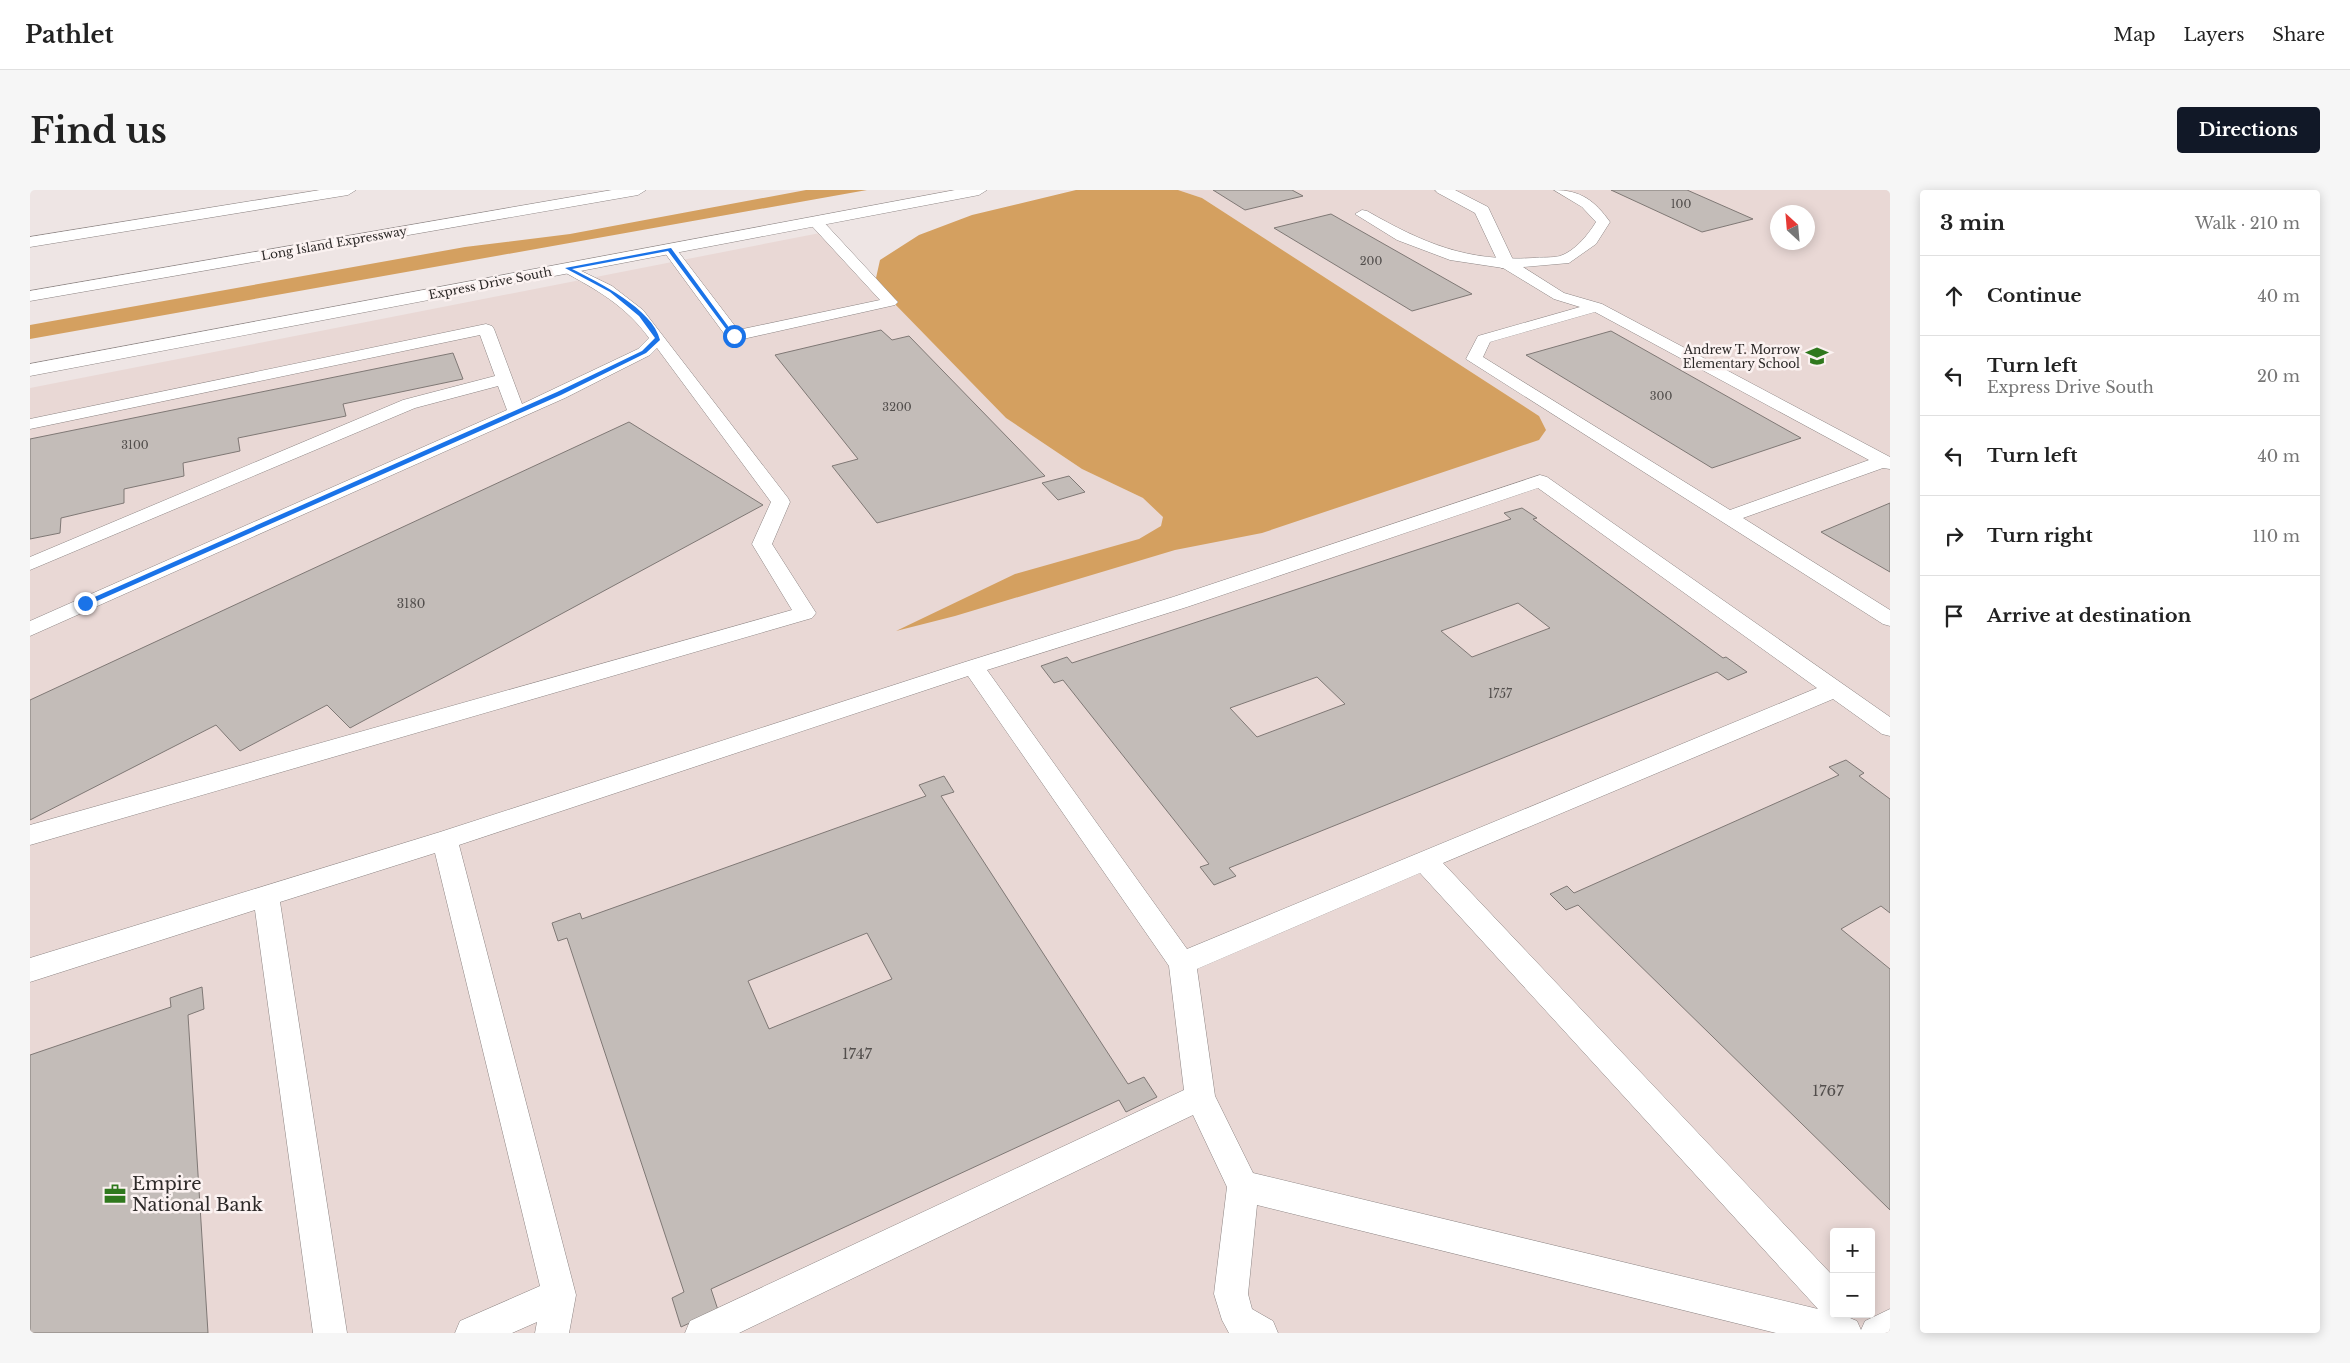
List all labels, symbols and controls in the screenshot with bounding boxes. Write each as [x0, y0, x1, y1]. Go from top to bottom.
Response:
text: Pathlet [25, 20, 114, 49]
text: Map [2114, 24, 2155, 46]
text: Layers [2183, 24, 2244, 46]
text: Share [2272, 24, 2325, 46]
button: Directions [2177, 107, 2320, 153]
text: Find us [30, 109, 167, 152]
house number: 100 [1671, 197, 1691, 211]
north arrow [1770, 205, 1815, 250]
text: 3 min [1940, 210, 2005, 236]
text: Walk · 210 m [2195, 213, 2300, 233]
street label: Long Island Expressway [260, 223, 408, 263]
house number: 200 [1360, 254, 1382, 268]
street label: Express Drive South [427, 264, 553, 302]
icon: ahead [1940, 282, 1968, 310]
text: Continue [1987, 284, 2082, 307]
text: 40 m [2257, 286, 2300, 306]
route start [723, 325, 746, 348]
place label: Andrew T. Morrow Elementary School [1683, 342, 1801, 371]
school or university icon: Andrew T. Morrow Elementary School [1804, 343, 1830, 369]
text: Turn left [1987, 354, 2078, 377]
icon: left [1940, 362, 1968, 390]
text: 20 m [2257, 366, 2300, 386]
text: Express Drive South [1987, 377, 2154, 397]
house number: 300 [1650, 389, 1672, 403]
house number: 3200 [882, 400, 912, 414]
house number: 3100 [121, 438, 149, 452]
icon: left [1940, 442, 1968, 470]
text: Turn left [1987, 444, 2078, 467]
text: 40 m [2257, 446, 2300, 466]
icon: right [1940, 522, 1968, 550]
text: Turn right [1987, 524, 2093, 547]
text: 110 m [2253, 526, 2300, 546]
route end [74, 592, 97, 615]
house number: 3180 [397, 596, 425, 611]
icon: arrive [1940, 602, 1968, 630]
text: Arrive at destination [1987, 604, 2191, 627]
house number: 1757 [1488, 686, 1513, 701]
house number: 1747 [842, 1044, 873, 1063]
house number: 1767 [1812, 1081, 1844, 1100]
place label: Empire National Bank [132, 1173, 263, 1216]
office icon: Empire National Bank [102, 1181, 128, 1207]
map controls [1830, 1228, 1875, 1318]
button: + [1830, 1228, 1875, 1273]
button: − [1830, 1273, 1875, 1318]

